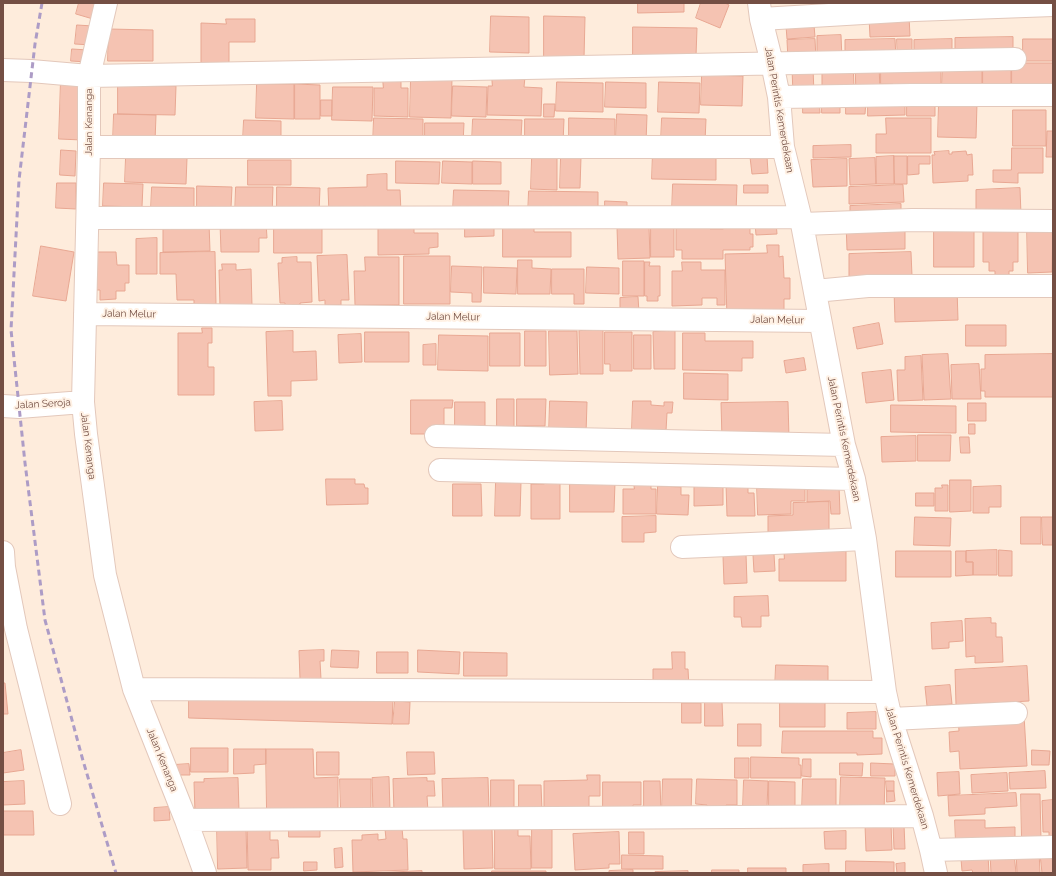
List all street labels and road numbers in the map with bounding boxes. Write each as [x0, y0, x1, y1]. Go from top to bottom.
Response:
street label: Jalan Perintis Kemerdekaan [762, 46, 796, 174]
street label: Jalan Kenanga [83, 88, 95, 156]
street label: Jalan Melur [102, 308, 156, 320]
street label: Jalan Melur [426, 311, 480, 323]
street label: Jalan Melur [750, 314, 804, 326]
street label: Jalan Perintis Kemerdekaan [825, 375, 863, 503]
street label: Jalan Seroja [15, 397, 71, 411]
street label: Jalan Kenanga [78, 412, 98, 480]
street label: Jalan Perintis Kemerdekaan [883, 705, 931, 831]
street label: Jalan Kenanga [144, 726, 180, 794]

